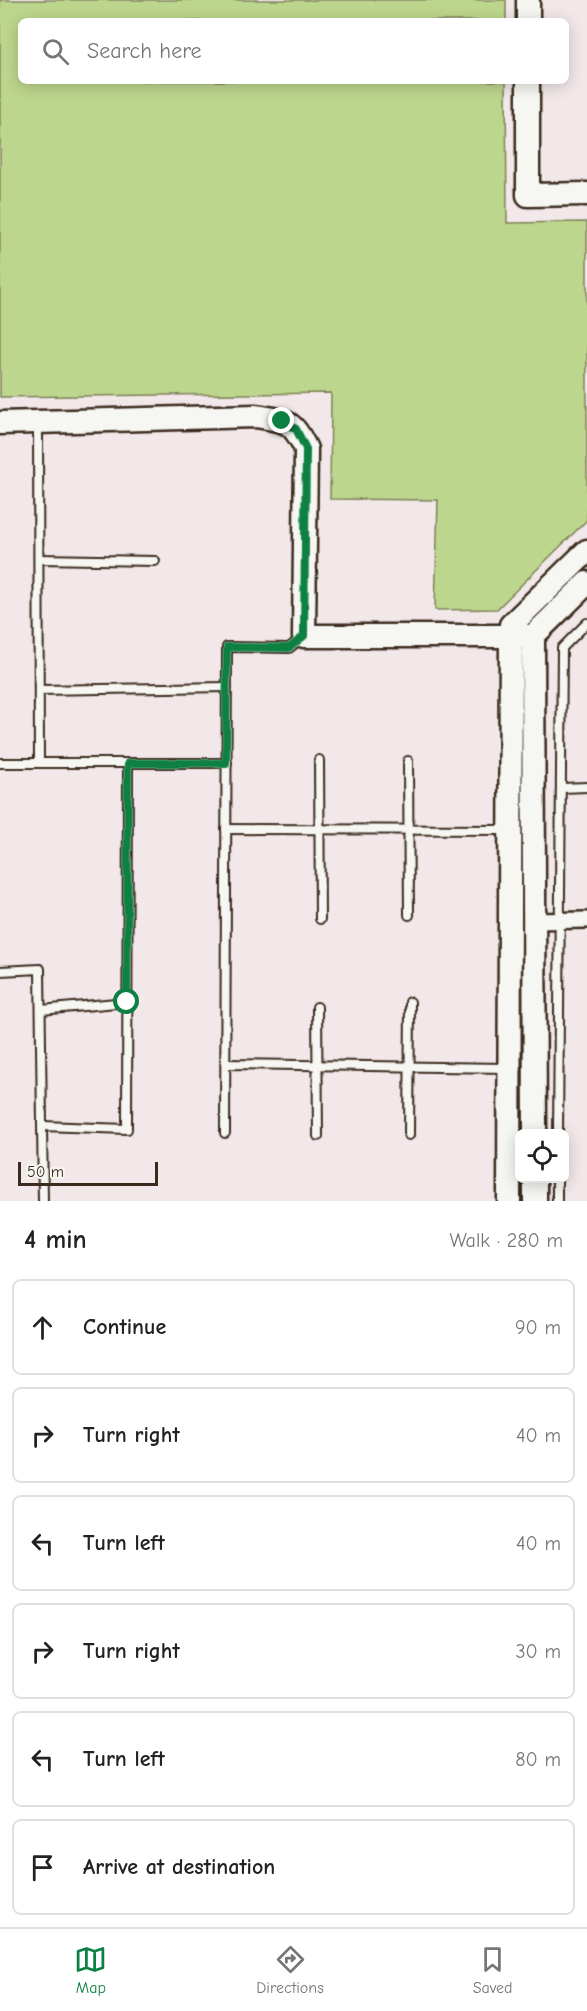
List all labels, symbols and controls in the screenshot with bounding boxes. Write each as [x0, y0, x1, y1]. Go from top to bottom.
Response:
search box [18, 18, 569, 84]
icon: search [39, 35, 72, 68]
text: Search here [87, 38, 202, 64]
route end [268, 407, 294, 433]
route start [113, 988, 139, 1014]
map controls [515, 1129, 569, 1183]
button: locate [515, 1129, 569, 1183]
scale bar [18, 1159, 158, 1186]
text: 50 m [27, 1163, 64, 1181]
text: 4 min [24, 1225, 87, 1255]
text: Walk · 280 m [450, 1229, 563, 1252]
icon: ahead [26, 1311, 59, 1344]
text: Continue [83, 1314, 166, 1340]
text: 90 m [515, 1316, 561, 1339]
icon: right [26, 1419, 59, 1452]
text: Turn right [83, 1422, 180, 1448]
text: 40 m [516, 1424, 561, 1447]
icon: left [26, 1527, 59, 1560]
text: Turn left [83, 1530, 165, 1556]
text: 40 m [516, 1532, 561, 1555]
icon: right [26, 1635, 59, 1668]
text: Turn right [83, 1638, 180, 1664]
text: 30 m [515, 1640, 561, 1663]
icon: left [26, 1743, 59, 1776]
text: Turn left [83, 1746, 165, 1772]
text: 80 m [515, 1748, 561, 1771]
icon: arrive [26, 1851, 59, 1884]
text: Arrive at destination [83, 1854, 275, 1880]
tab: Map [74, 1943, 107, 1997]
tab: Directions [256, 1943, 324, 1997]
tab: Saved [473, 1943, 513, 1997]

